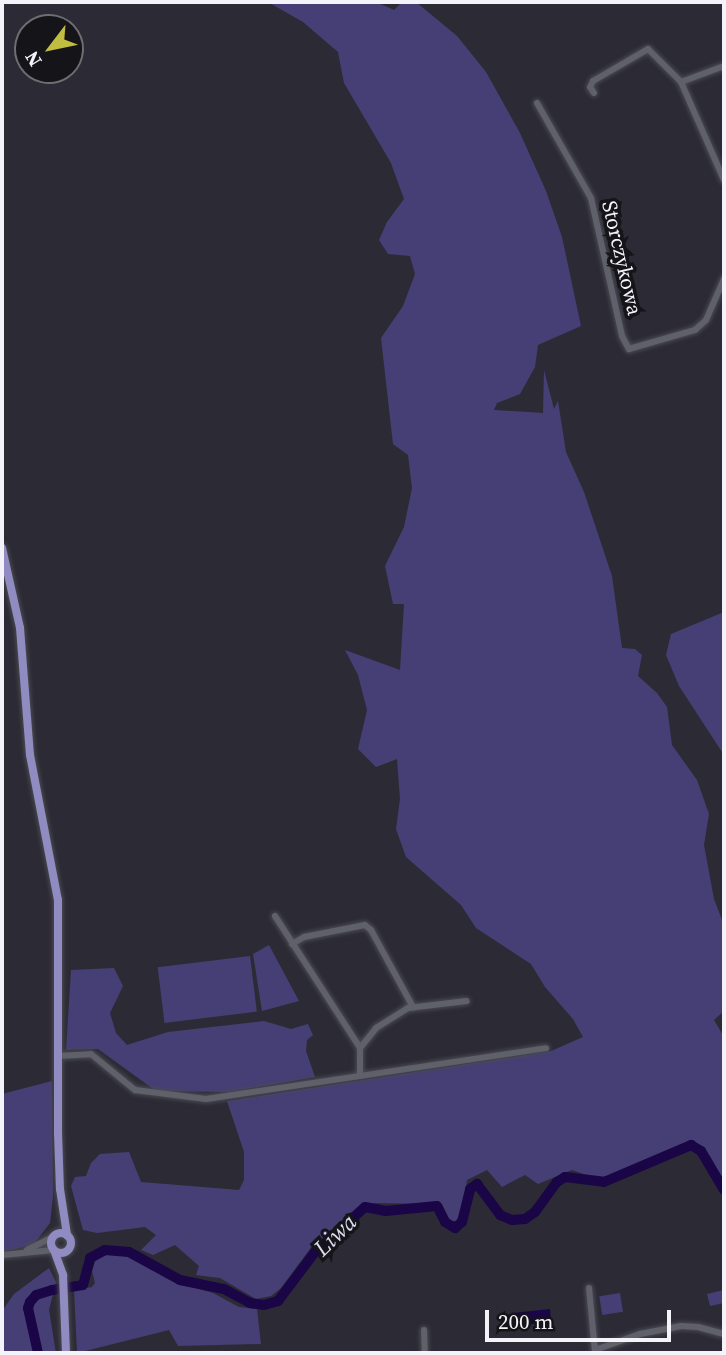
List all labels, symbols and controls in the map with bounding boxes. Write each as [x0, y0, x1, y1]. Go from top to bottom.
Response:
north arrow [14, 14, 84, 84]
text: N [18, 46, 48, 72]
street label: Storczykowa [597, 198, 647, 318]
water label: Liwa [308, 1208, 362, 1262]
scale bar [488, 1296, 674, 1340]
text: 200 m [498, 1307, 553, 1336]

